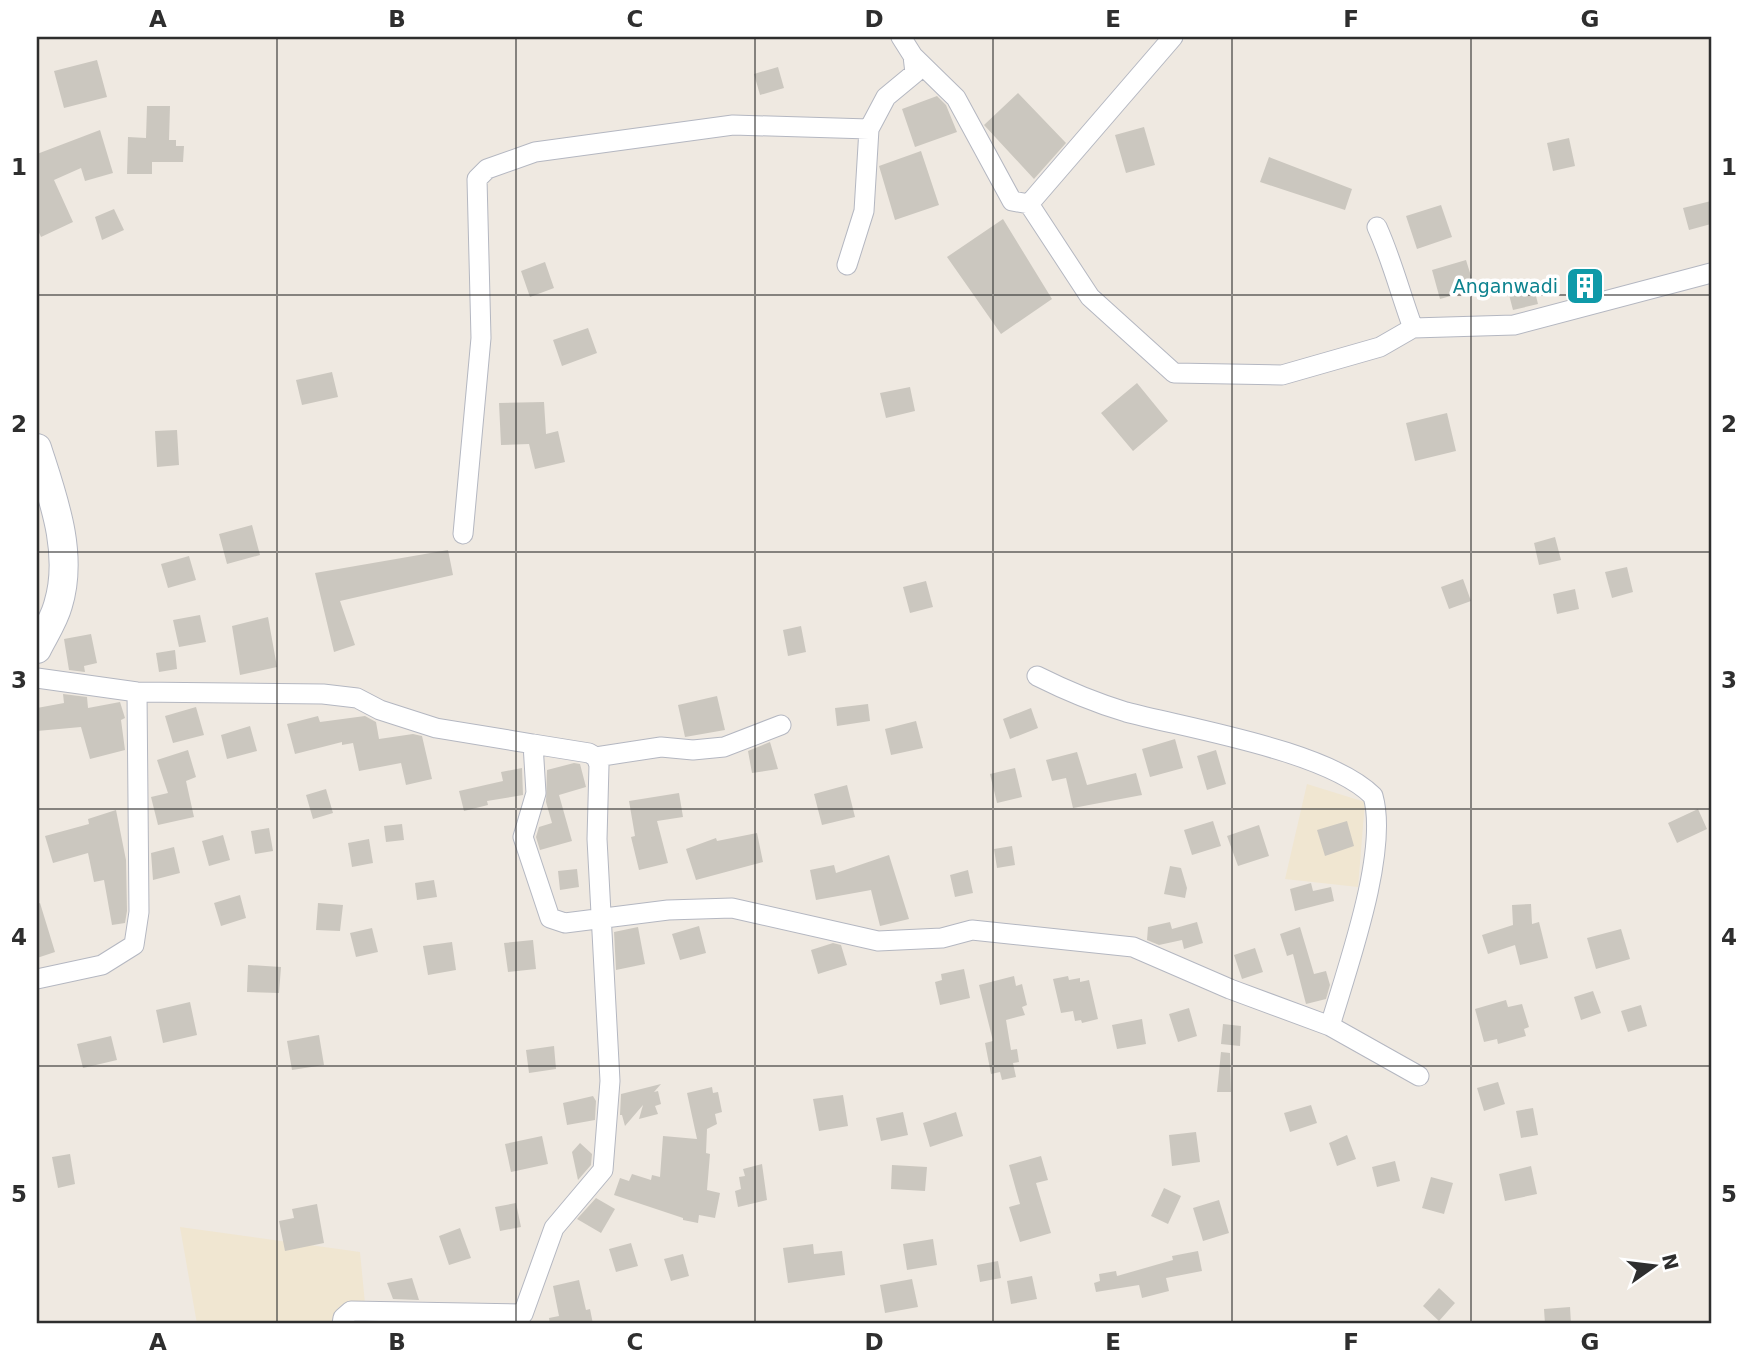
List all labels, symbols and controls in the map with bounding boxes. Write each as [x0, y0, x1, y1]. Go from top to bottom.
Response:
text: A [149, 6, 167, 32]
text: B [388, 6, 406, 32]
text: C [627, 6, 643, 32]
text: D [864, 6, 884, 32]
text: E [1105, 6, 1121, 32]
text: F [1343, 6, 1359, 32]
text: G [1581, 6, 1599, 32]
text: 1 [11, 154, 27, 180]
text: 1 [1721, 154, 1737, 180]
building icon: Anganwadi [1564, 265, 1606, 307]
place label: Anganwadi [1453, 275, 1558, 297]
text: 2 [11, 411, 27, 437]
text: 2 [1721, 411, 1737, 437]
text: 3 [11, 667, 27, 693]
text: 3 [1721, 667, 1737, 693]
text: 4 [11, 924, 27, 950]
text: 4 [1721, 924, 1737, 950]
text: 5 [11, 1181, 27, 1207]
text: 5 [1721, 1181, 1737, 1207]
north arrow [1618, 1232, 1688, 1302]
text: N [1658, 1252, 1683, 1272]
text: A [149, 1329, 167, 1355]
text: B [388, 1329, 406, 1355]
text: C [627, 1329, 643, 1355]
text: D [864, 1329, 884, 1355]
text: E [1105, 1329, 1121, 1355]
text: F [1343, 1329, 1359, 1355]
text: G [1581, 1329, 1599, 1355]

